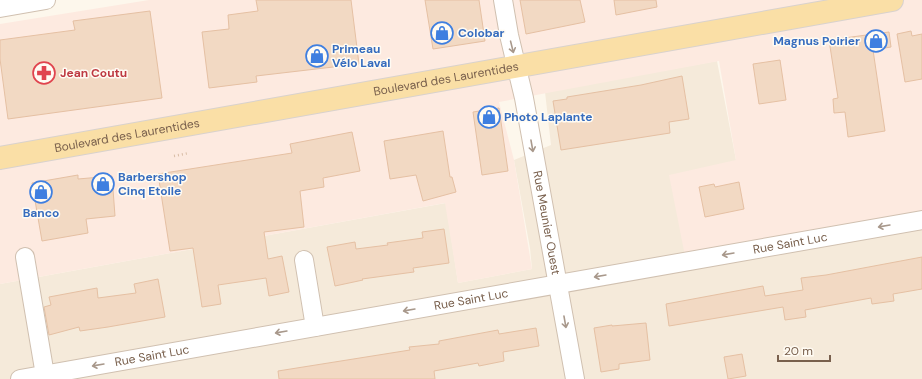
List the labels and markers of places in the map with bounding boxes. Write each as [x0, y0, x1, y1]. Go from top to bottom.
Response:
shop icon: Colobar [429, 20, 455, 46]
place label: Colobar [458, 25, 505, 41]
shop icon: Magnus Poirier [863, 28, 889, 54]
place label: Magnus Poirier [773, 33, 860, 49]
place label: Primeau Vélo Laval [332, 41, 391, 71]
shop icon: Primeau Vélo Laval [304, 43, 330, 69]
pharmacy icon: Jean Coutu [31, 60, 57, 86]
place label: Jean Coutu [60, 65, 127, 81]
shop icon: Photo Laplante [476, 104, 502, 130]
place label: Photo Laplante [504, 109, 593, 125]
place label: Barbershop Cinq Etoile [118, 169, 187, 199]
shop icon: Barbershop Cinq Etoile [90, 171, 116, 197]
shop icon: Banco [28, 179, 54, 205]
place label: Banco [23, 205, 59, 221]

